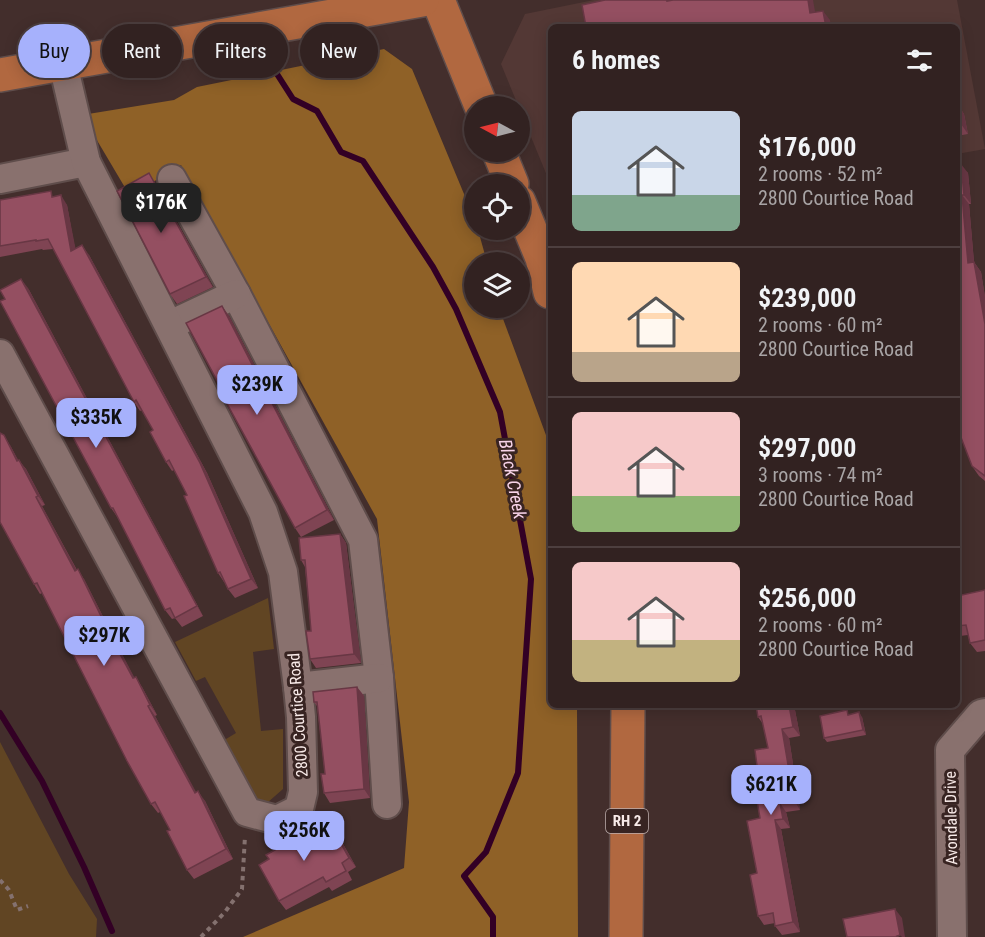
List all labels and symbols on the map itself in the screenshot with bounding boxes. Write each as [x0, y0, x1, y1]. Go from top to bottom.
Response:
north arrow [464, 96, 530, 162]
pin: $176K [119, 183, 203, 234]
pin: $239K [215, 365, 299, 416]
pin: $335K [54, 398, 138, 449]
water label: Black Creek [495, 437, 531, 522]
pin: $297K [62, 616, 146, 667]
street label: 2800 Courtice Road [284, 652, 312, 778]
pin: $621K [729, 765, 813, 816]
street label: Avondale Drive [941, 771, 961, 865]
road number: RH 2 [606, 809, 648, 833]
pin: $256K [262, 811, 346, 862]

